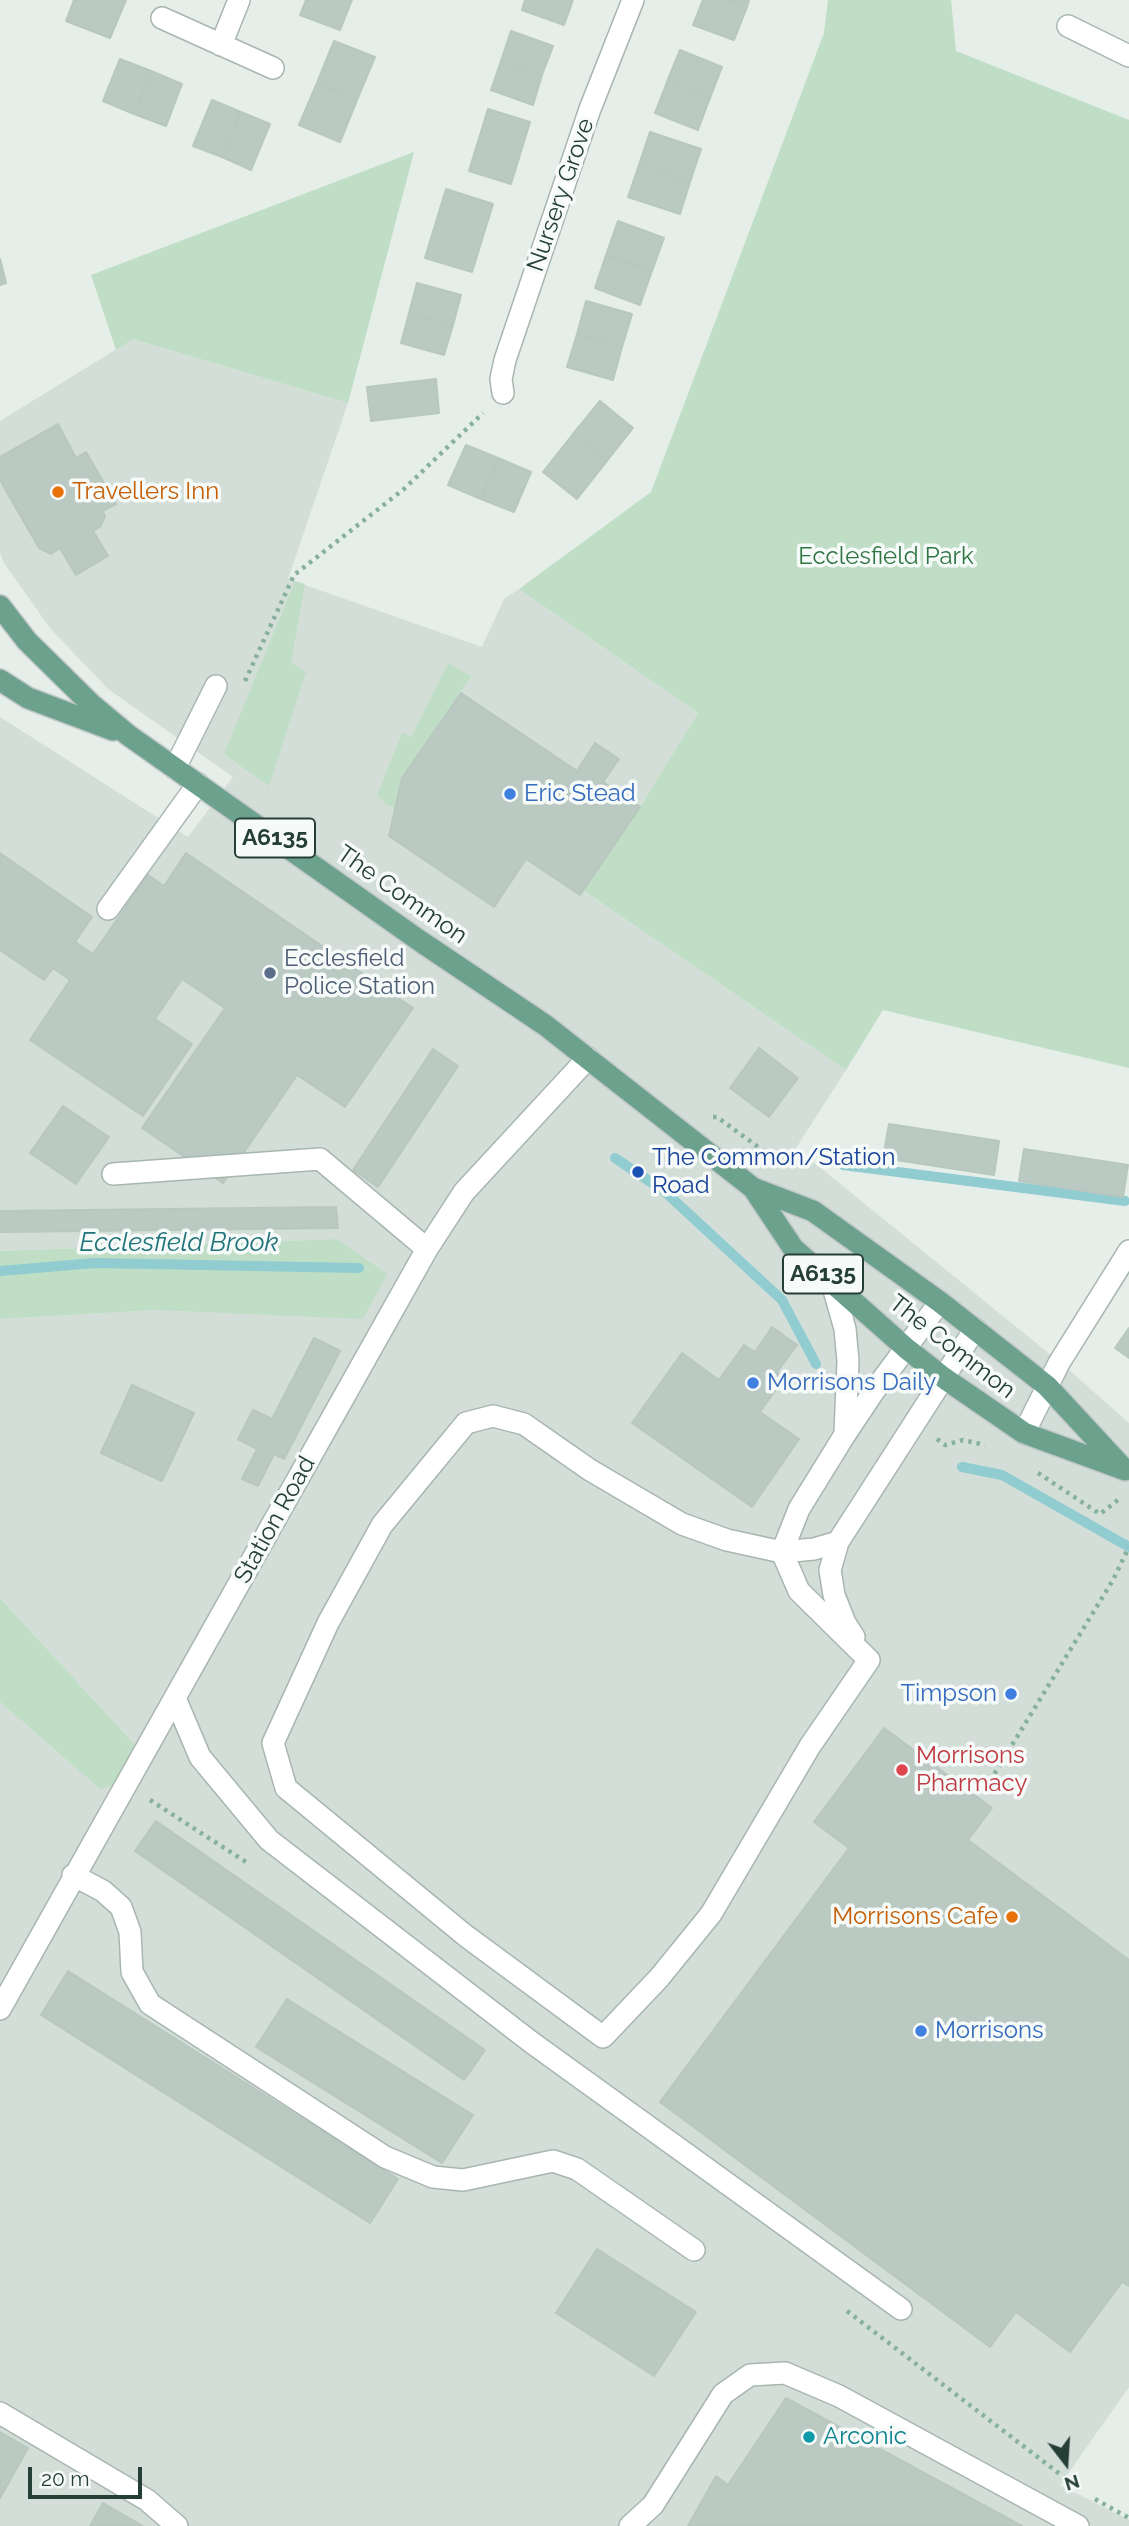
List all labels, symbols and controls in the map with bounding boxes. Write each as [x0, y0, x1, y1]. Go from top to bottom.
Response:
street label: Nursery Grove [521, 115, 601, 275]
place label: Travellers Inn [72, 478, 219, 506]
marker: Travellers Inn [50, 484, 66, 500]
park label: Ecclesfield Park [798, 543, 974, 571]
place label: Eric Stead [524, 780, 636, 808]
marker: Eric Stead [502, 786, 518, 802]
road number: A6135 [235, 818, 315, 858]
street label: The Common [331, 840, 473, 950]
place label: Ecclesfield Police Station [284, 945, 435, 1001]
marker: Ecclesfield Police Station [262, 965, 278, 981]
place label: The Common/Station Road [652, 1144, 895, 1200]
marker: The Common/Station Road [630, 1164, 646, 1180]
water label: Ecclesfield Brook [79, 1227, 279, 1259]
road number: A6135 [783, 1254, 863, 1294]
street label: The Common [883, 1289, 1021, 1405]
place label: Morrisons Daily [767, 1369, 936, 1397]
marker: Morrisons Daily [745, 1375, 761, 1391]
street label: Station Road [228, 1452, 322, 1588]
place label: Timpson [900, 1680, 997, 1708]
marker: Timpson [1003, 1686, 1019, 1702]
place label: Morrisons Pharmacy [916, 1742, 1028, 1798]
marker: Morrisons Pharmacy [894, 1762, 910, 1778]
place label: Morrisons Cafe [832, 1903, 998, 1931]
marker: Morrisons Cafe [1004, 1909, 1020, 1925]
place label: Morrisons [935, 2017, 1044, 2045]
marker: Morrisons [913, 2023, 929, 2039]
place label: Arconic [823, 2423, 907, 2451]
north arrow [1031, 2428, 1101, 2498]
marker: Arconic [801, 2429, 817, 2445]
scale bar [32, 2452, 145, 2496]
text: 20 m [41, 2466, 89, 2491]
text: N [1062, 2470, 1082, 2496]

